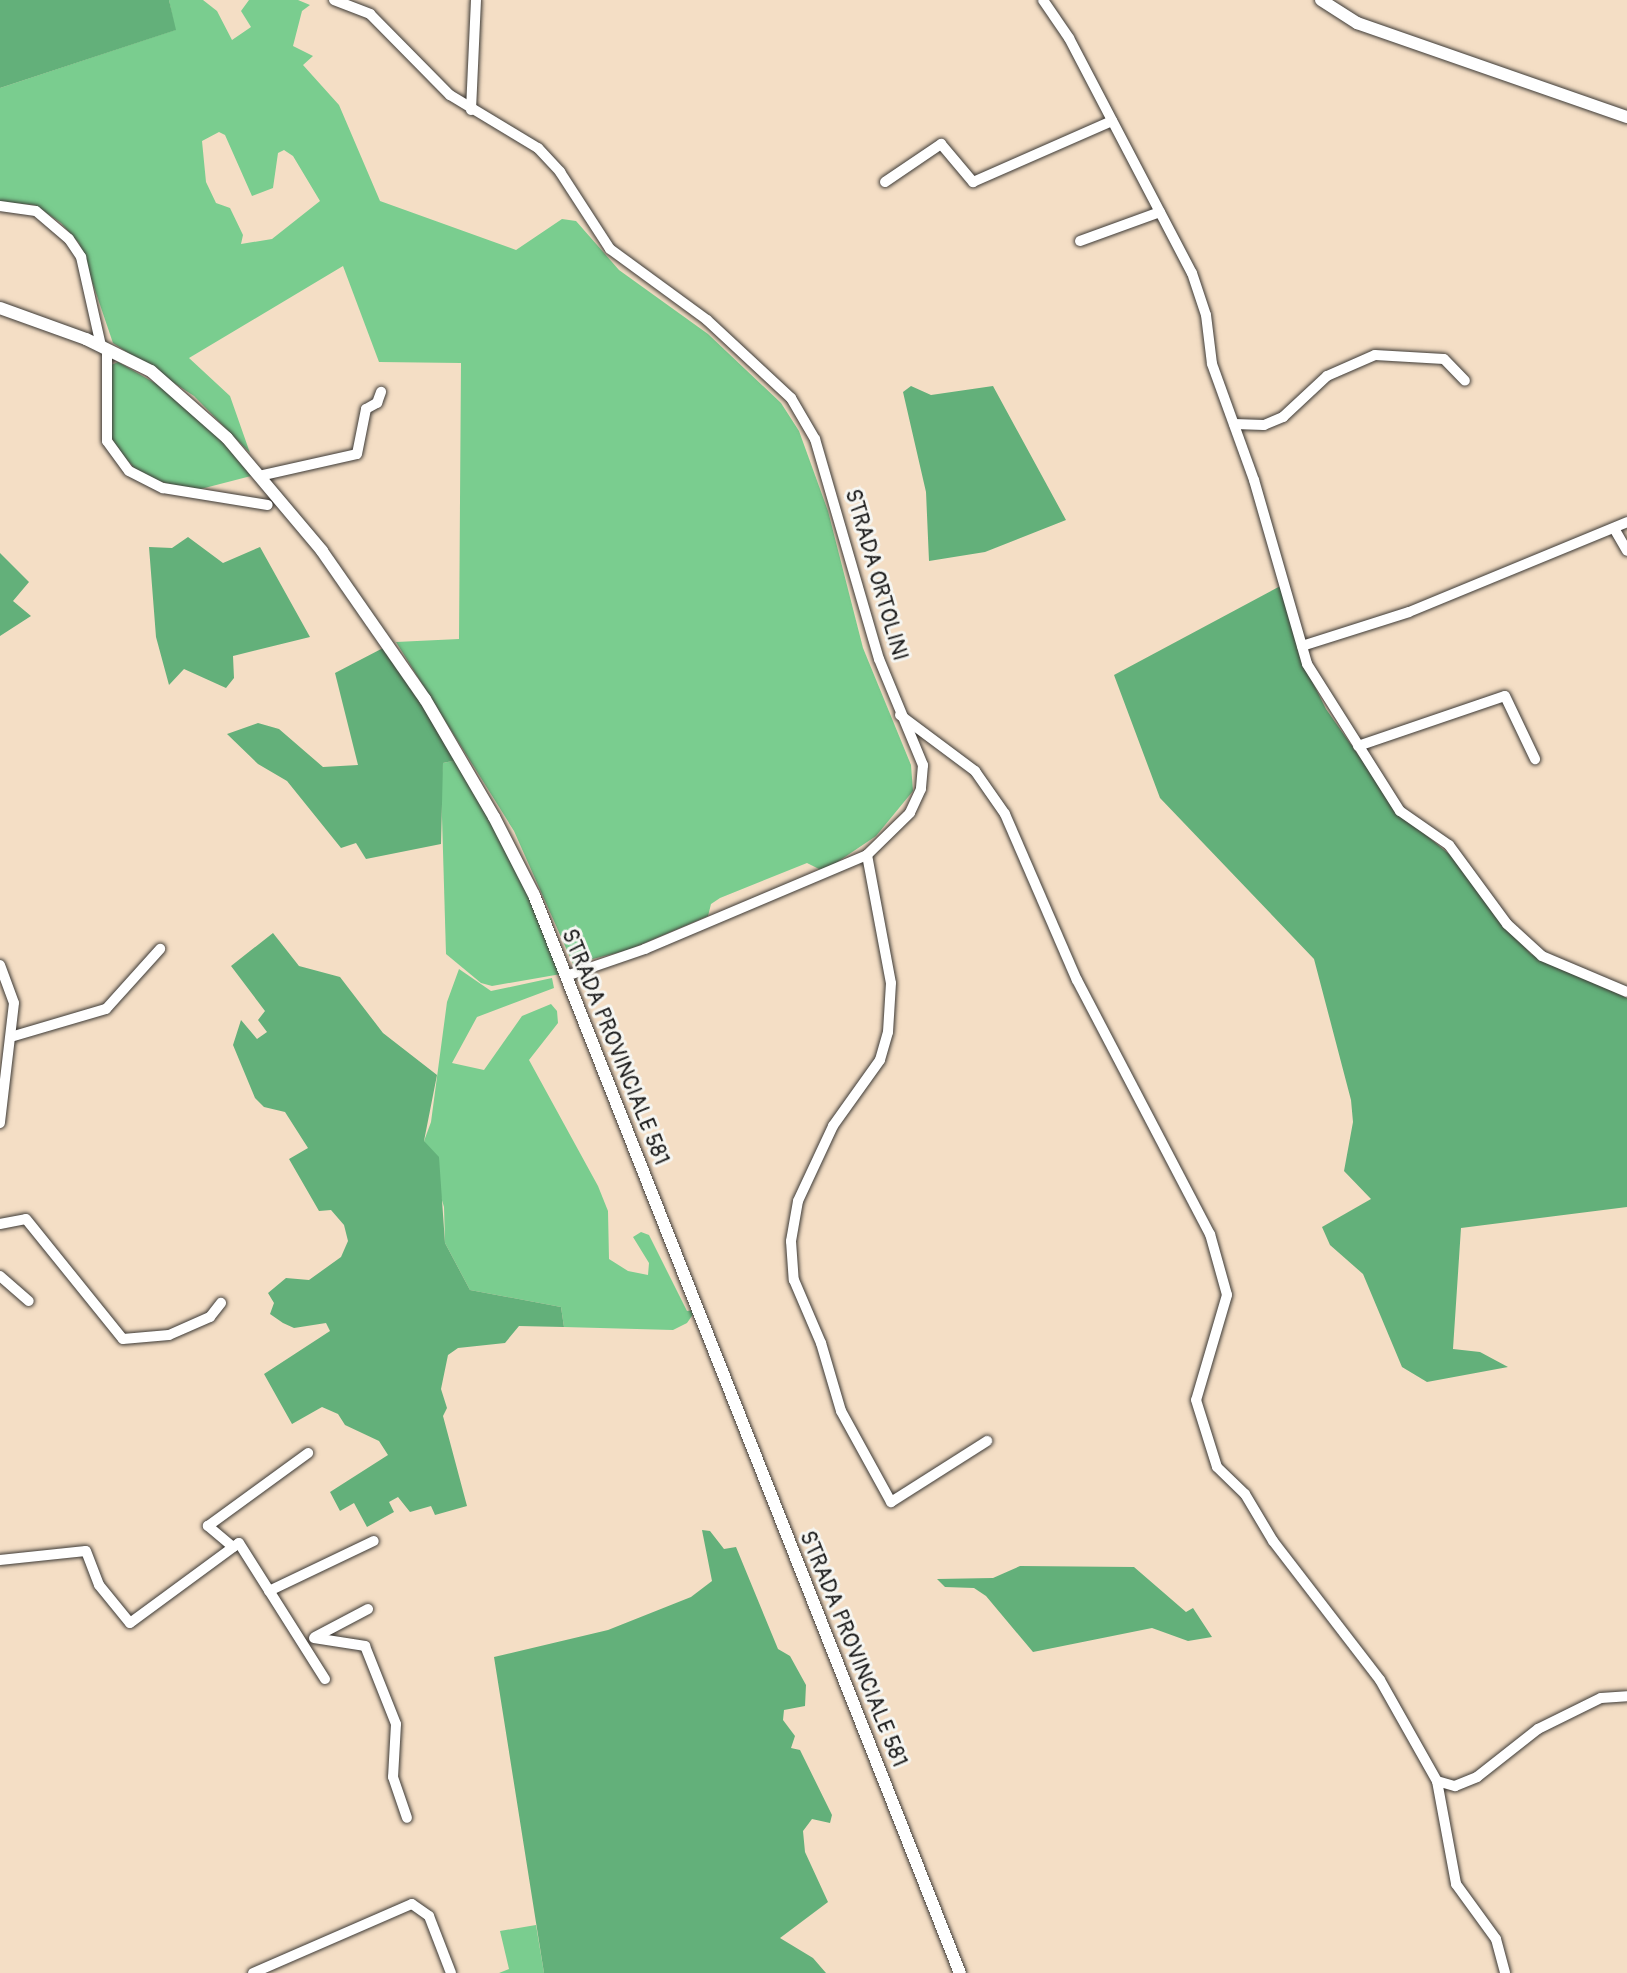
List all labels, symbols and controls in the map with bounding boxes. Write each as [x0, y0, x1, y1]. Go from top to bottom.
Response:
street label: STRADA ORTOLINI [839, 486, 913, 664]
street label: STRADA PROVINCIALE 581 [556, 925, 674, 1169]
street label: STRADA PROVINCIALE 581 [794, 1527, 912, 1771]

